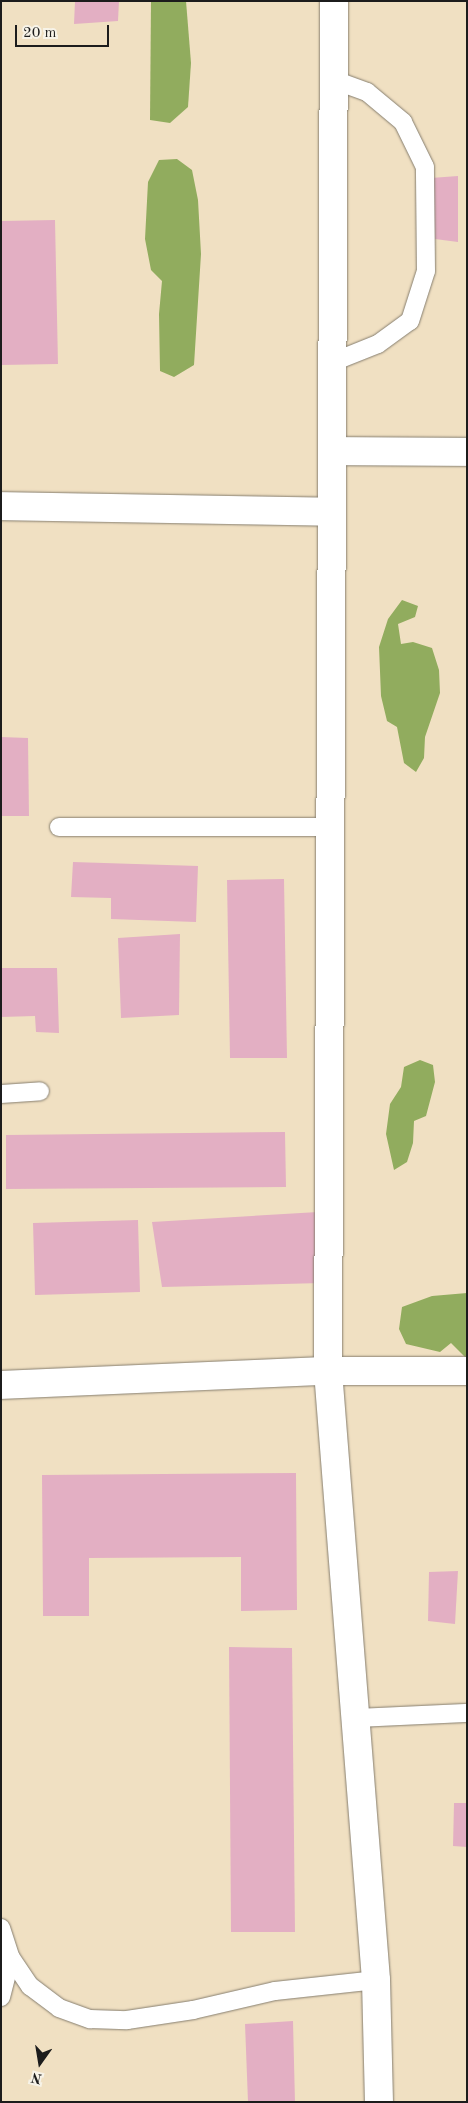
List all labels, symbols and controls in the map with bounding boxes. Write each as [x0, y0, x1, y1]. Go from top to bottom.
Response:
scale bar [18, 15, 111, 47]
text: 20 m [23, 26, 57, 41]
north arrow [15, 2038, 65, 2088]
text: N [30, 2070, 43, 2086]

